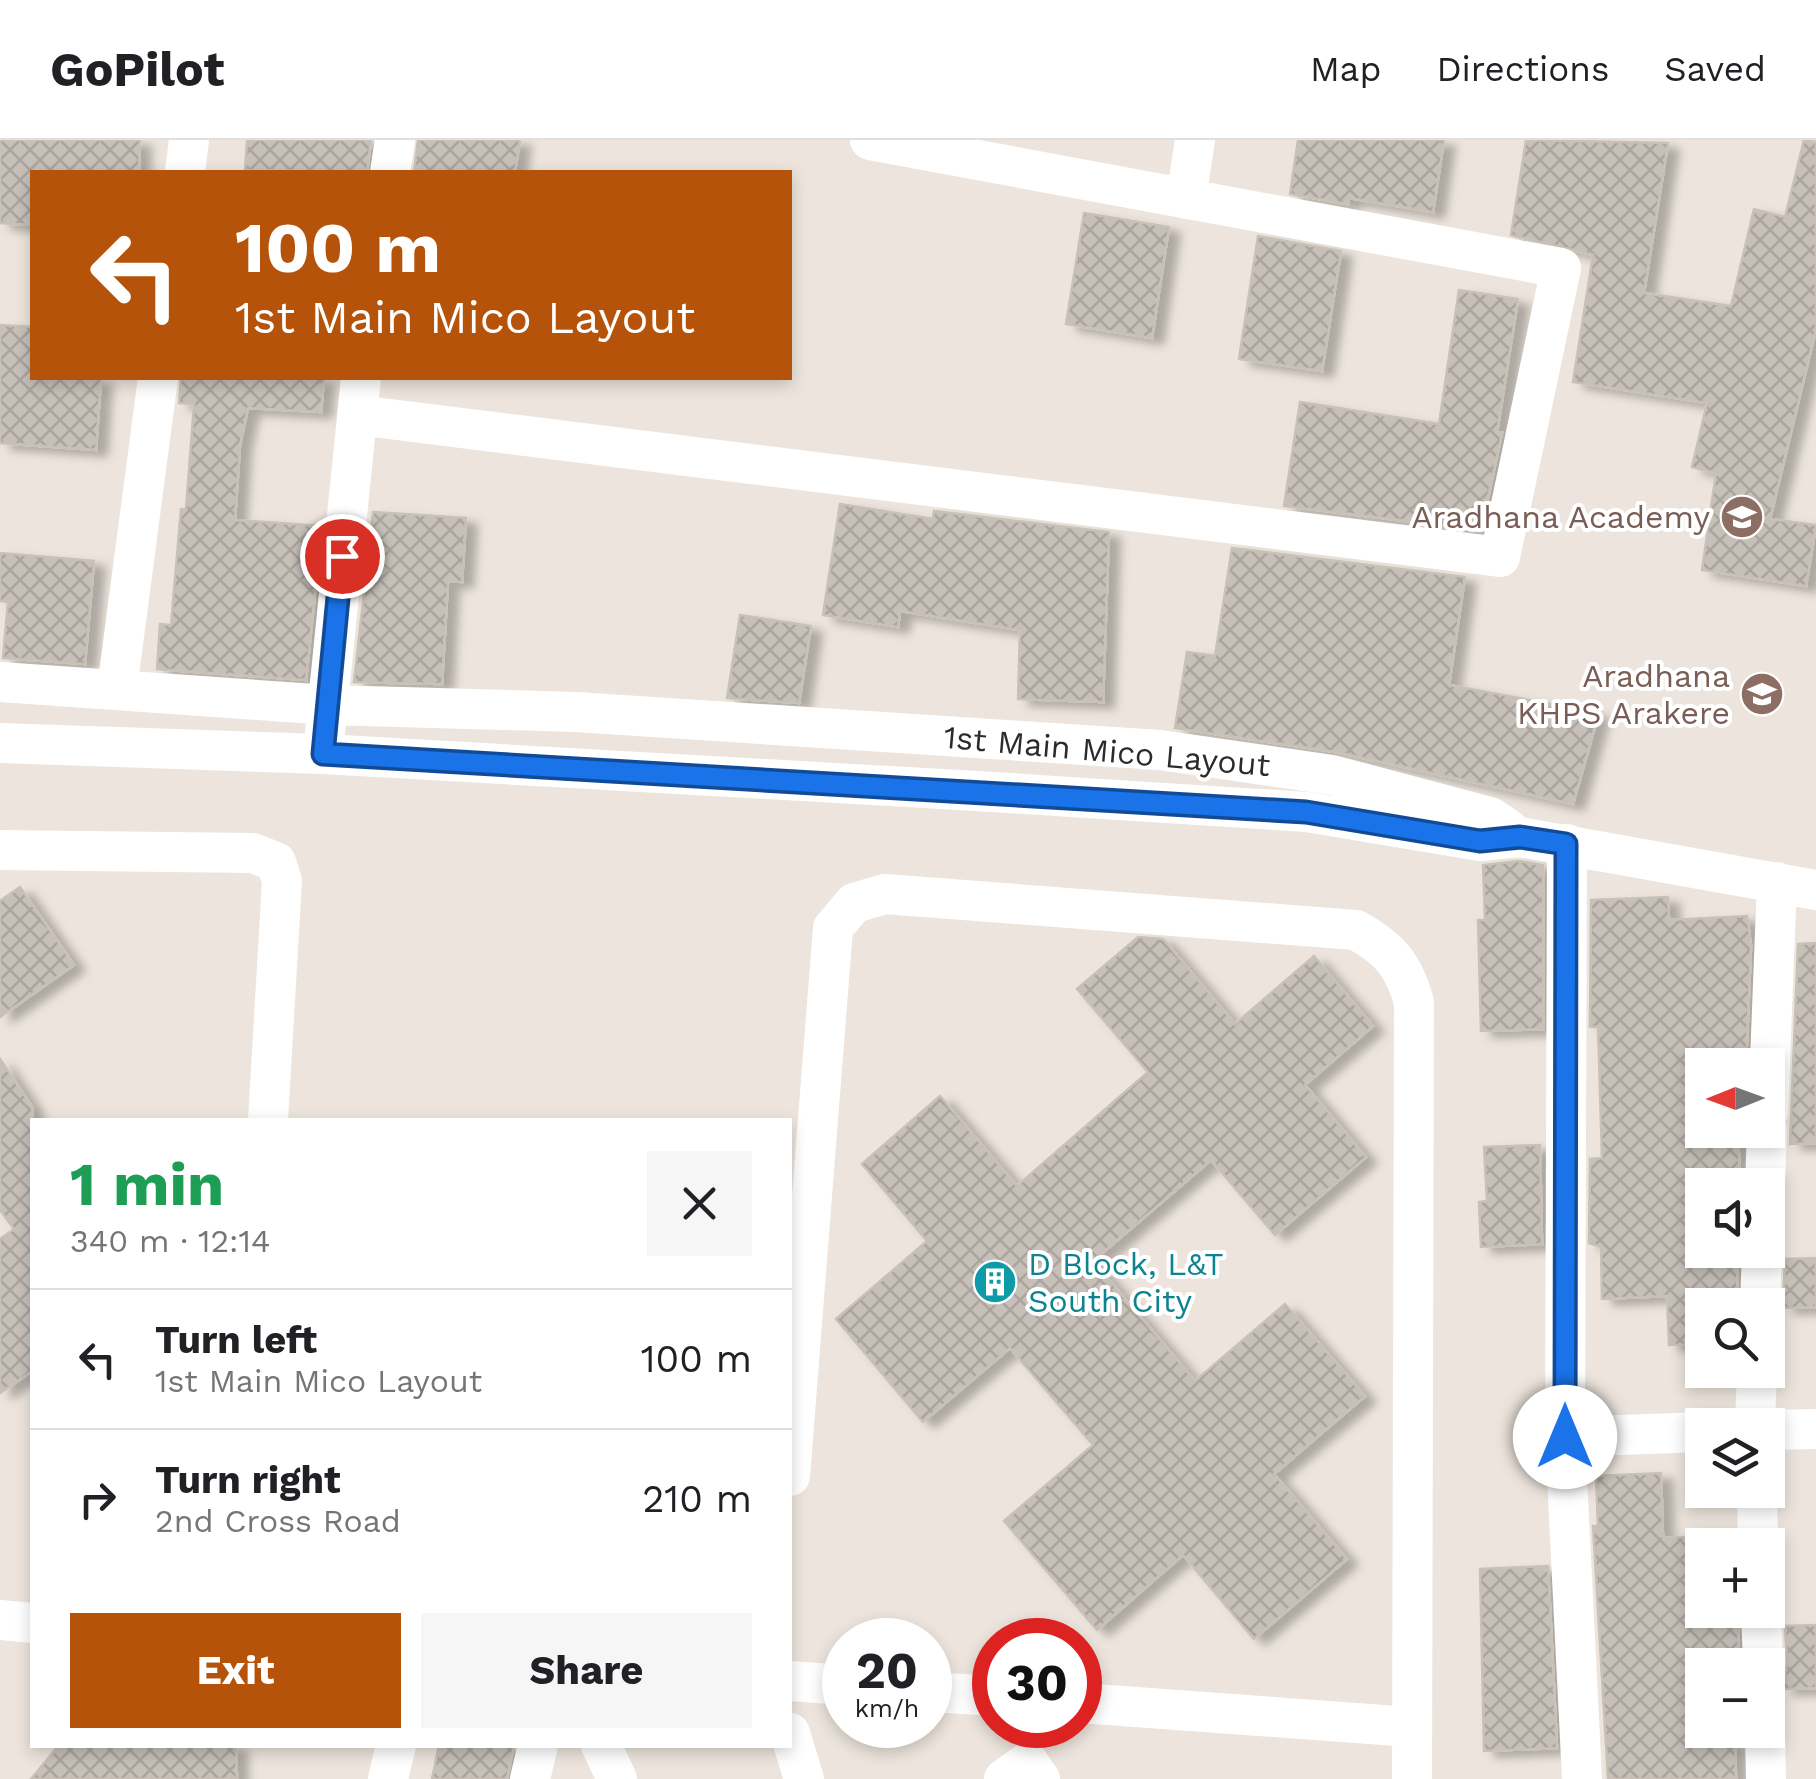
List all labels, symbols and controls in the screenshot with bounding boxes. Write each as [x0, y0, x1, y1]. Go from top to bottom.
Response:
text: GoPilot [50, 41, 225, 98]
text: Map [1310, 48, 1381, 90]
text: Directions [1436, 48, 1609, 90]
text: Saved [1664, 48, 1766, 90]
text: 100 m [235, 207, 441, 289]
icon: left [70, 210, 200, 340]
text: 1st Main Mico Layout [235, 291, 695, 344]
school or university icon: Aradhana Academy [1719, 494, 1765, 540]
place label: Aradhana Academy [1411, 498, 1710, 536]
pin [300, 514, 385, 599]
icon: arrive [315, 529, 370, 584]
place label: Aradhana KHPS Arakere [1517, 657, 1730, 732]
school or university icon: Aradhana KHPS Arakere [1739, 671, 1785, 717]
street label: 1st Main Mico Layout [942, 718, 1272, 784]
north arrow [1685, 1048, 1785, 1148]
map controls [1685, 1048, 1785, 1748]
text: 1 min [70, 1149, 224, 1220]
button: close [647, 1151, 752, 1256]
button: sound [1685, 1168, 1785, 1268]
text: 340 m · 12:14 [70, 1222, 271, 1260]
place label: D Block, L&T South City [1028, 1245, 1224, 1320]
building icon: D Block, L&T South City [972, 1259, 1018, 1305]
button: search [1685, 1288, 1785, 1388]
text: Turn left [155, 1318, 317, 1362]
icon: left [70, 1332, 125, 1387]
text: 100 m [641, 1337, 752, 1381]
text: 1st Main Mico Layout [155, 1362, 482, 1400]
position arrow [1513, 1385, 1617, 1489]
button: layers [1685, 1408, 1785, 1508]
text: Turn right [155, 1458, 341, 1502]
icon: right [70, 1472, 125, 1527]
text: 210 m [642, 1477, 752, 1521]
text: 2nd Cross Road [155, 1502, 401, 1540]
button: + [1685, 1528, 1785, 1628]
button: Exit [70, 1613, 401, 1728]
button: Share [421, 1613, 752, 1728]
speed limit sign: 30 [972, 1618, 1102, 1748]
text: 20 [856, 1641, 918, 1700]
button: − [1685, 1648, 1785, 1748]
text: km/h [855, 1694, 919, 1723]

